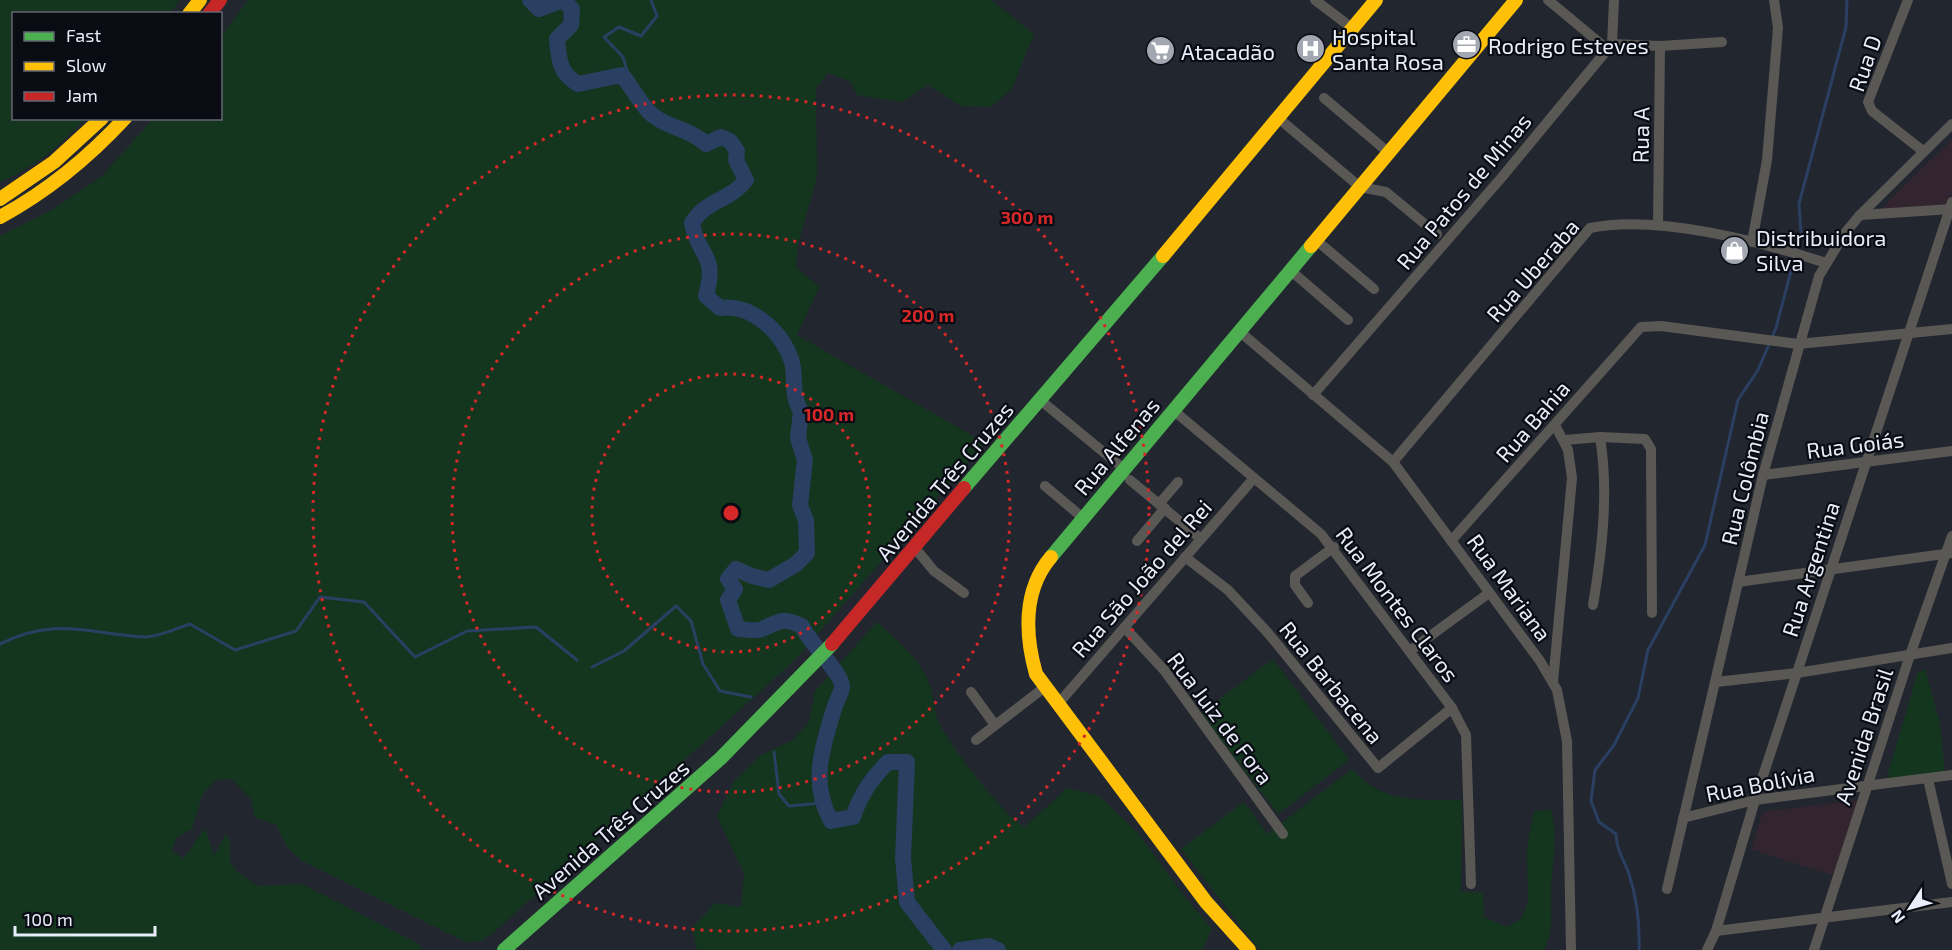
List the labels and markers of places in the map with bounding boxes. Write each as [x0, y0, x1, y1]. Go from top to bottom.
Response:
place label: Hospital Santa Rosa [1332, 23, 1444, 74]
office icon: Rodrigo Esteves [1451, 29, 1483, 61]
place label: Rodrigo Esteves [1488, 32, 1649, 58]
hospital icon: Hospital Santa Rosa [1295, 33, 1327, 65]
supermarket icon: Atacadão [1144, 35, 1176, 67]
place label: Atacadão [1181, 38, 1275, 64]
place label: Distribuidora Silva [1756, 224, 1886, 275]
shop icon: Distribuidora Silva [1719, 234, 1751, 266]
centre of rings [721, 503, 741, 523]

